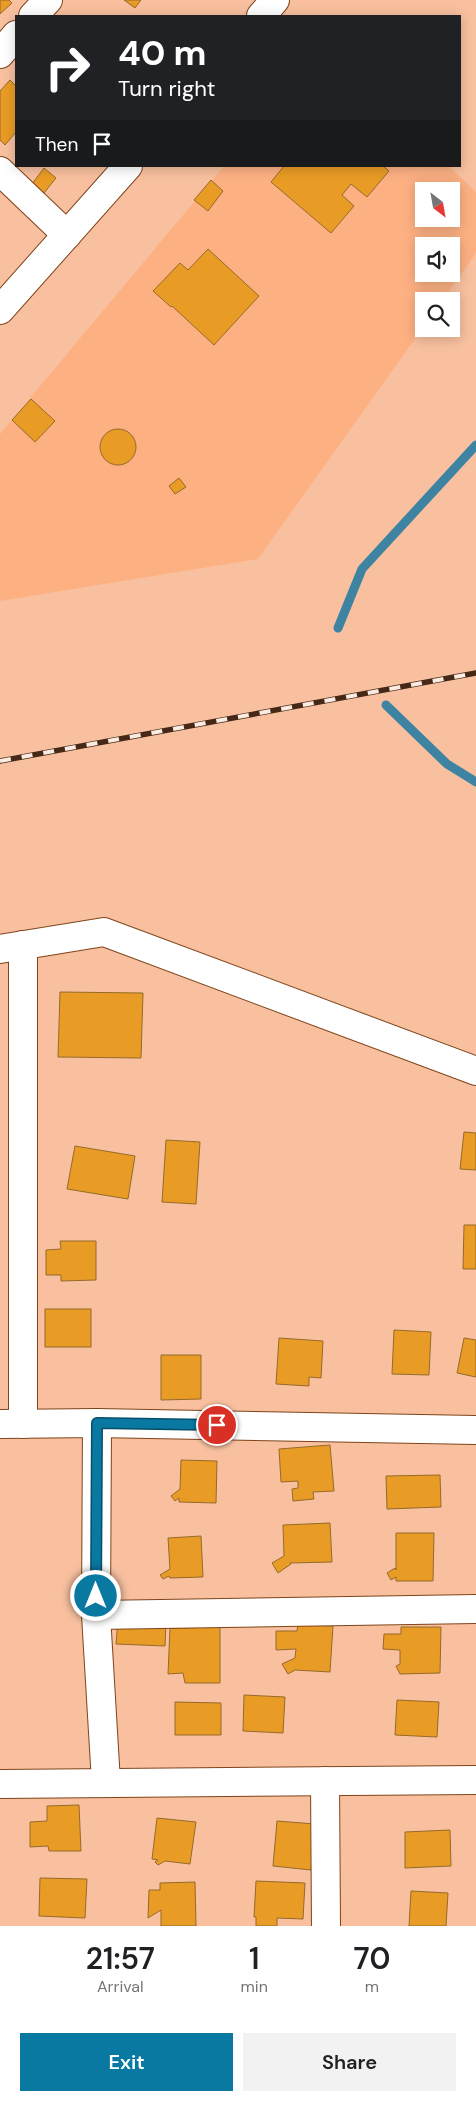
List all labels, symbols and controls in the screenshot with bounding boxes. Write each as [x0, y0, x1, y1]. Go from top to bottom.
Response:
text: 40 m [118, 30, 207, 76]
icon: right [35, 35, 100, 100]
text: Turn right [118, 74, 215, 103]
icon: arrive [88, 130, 116, 158]
text: Then [35, 132, 78, 157]
north arrow [415, 182, 460, 228]
map controls [415, 182, 460, 337]
button: sound [415, 237, 460, 282]
button: search [415, 292, 460, 337]
pin [196, 1404, 238, 1446]
icon: arrive [203, 1411, 231, 1439]
position arrow [69, 1569, 121, 1621]
text: 21:57 [86, 1939, 155, 1978]
text: 1 [249, 1939, 259, 1978]
text: 70 [354, 1939, 390, 1978]
text: Arrival [97, 1976, 144, 1997]
text: min [241, 1976, 268, 1997]
text: m [365, 1976, 379, 1997]
button: Exit [20, 2033, 233, 2091]
button: Share [243, 2033, 456, 2091]

